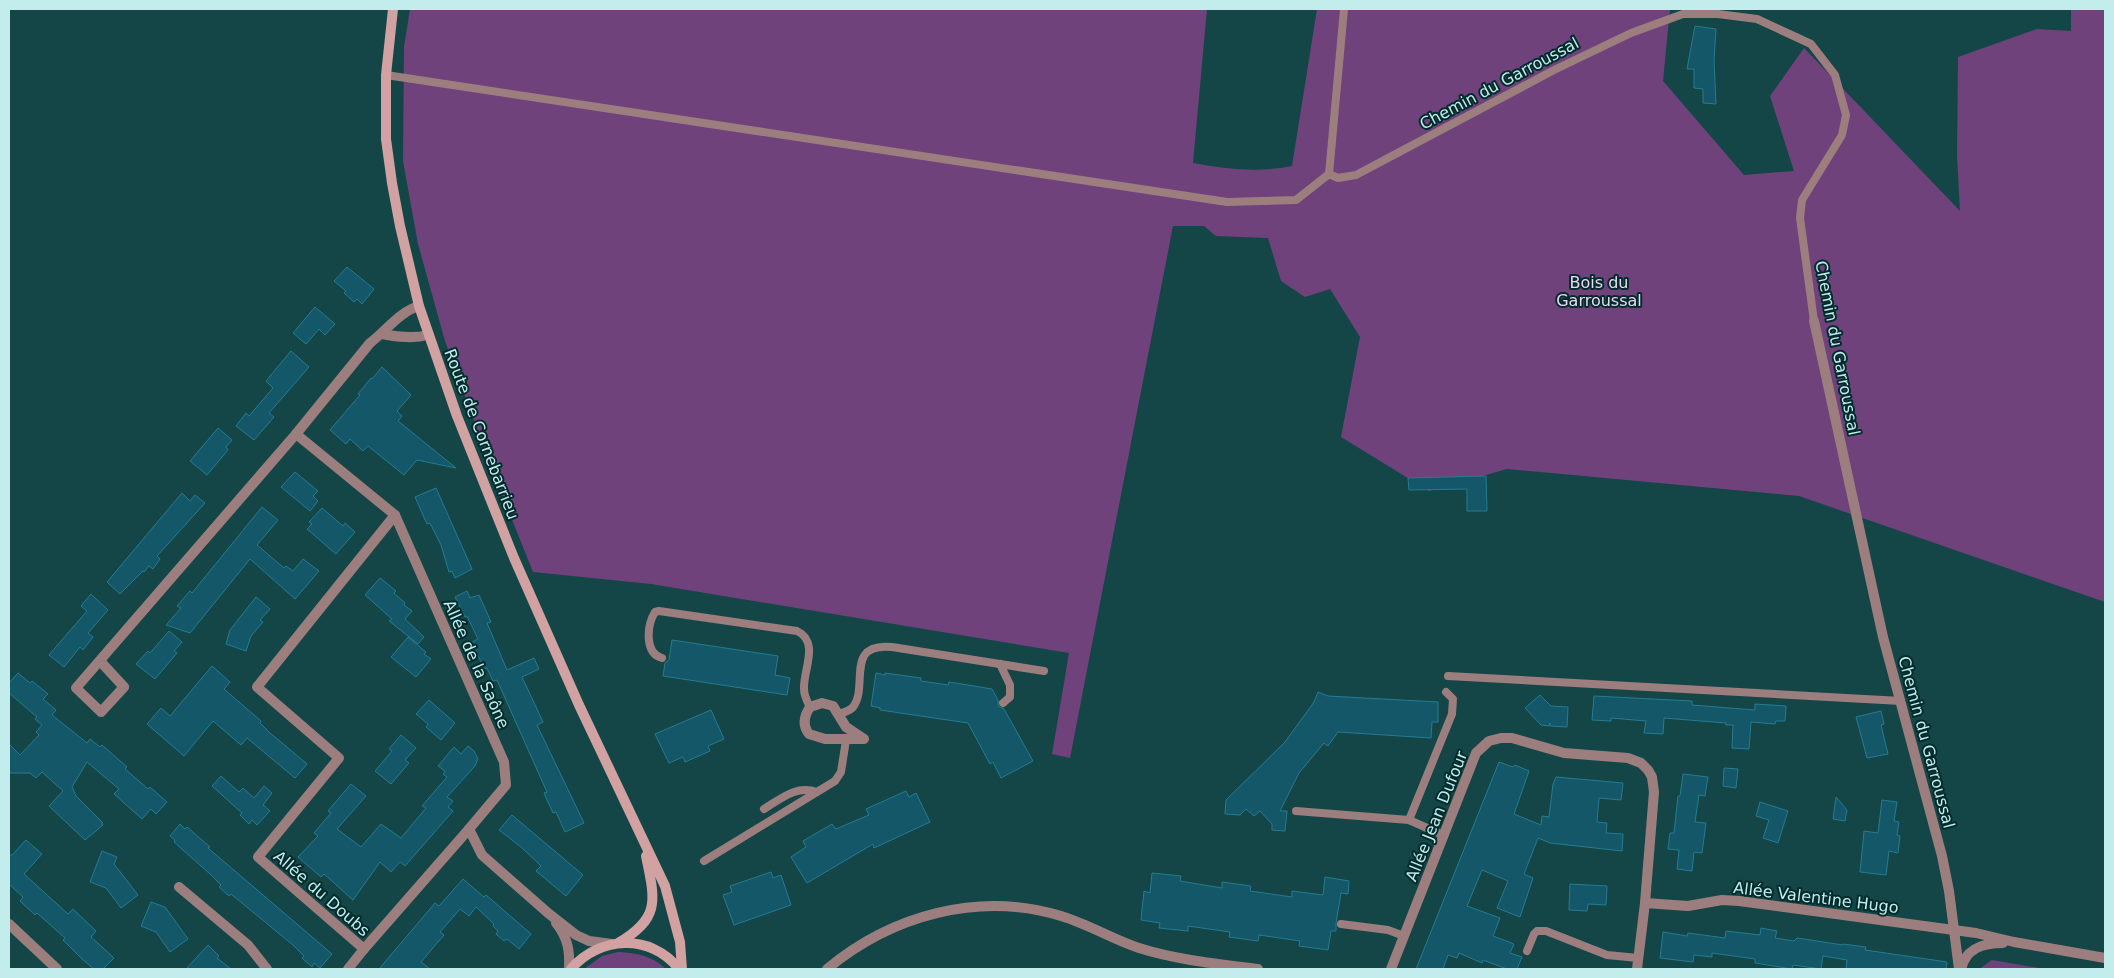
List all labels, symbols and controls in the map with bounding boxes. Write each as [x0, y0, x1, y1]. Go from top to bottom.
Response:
street label: Chemin du Garroussal [1416, 33, 1582, 133]
street label: Chemin du Garroussal [1811, 259, 1864, 437]
park label: Bois du Garroussal [1556, 273, 1642, 310]
street label: Route de Cornebarrieu [440, 346, 523, 522]
street label: Allée de la Saône [440, 597, 513, 731]
street label: Chemin du Garroussal [1894, 654, 1959, 830]
street label: Allée Jean Dufour [1402, 748, 1471, 884]
street label: Allée du Doubs [270, 847, 373, 940]
street label: Allée Valentine Hugo [1732, 878, 1900, 917]

